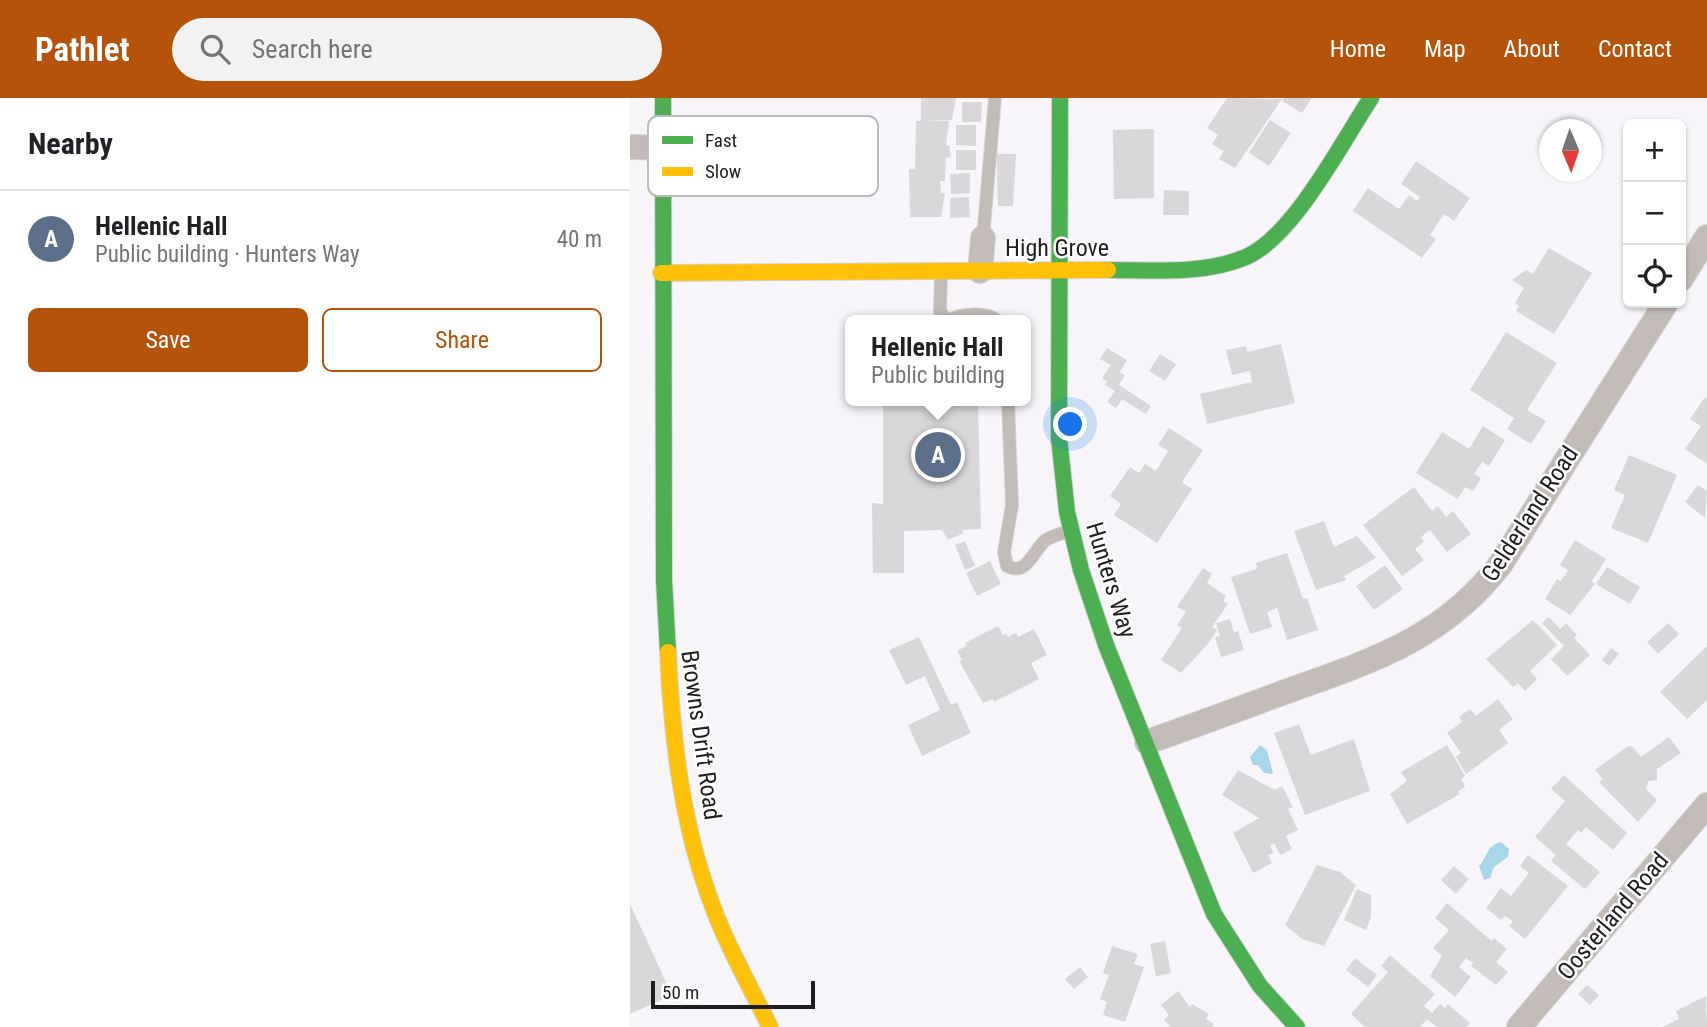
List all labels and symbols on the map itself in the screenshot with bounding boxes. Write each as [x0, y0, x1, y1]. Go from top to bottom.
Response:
legend [648, 116, 878, 196]
north arrow [1539, 119, 1602, 182]
text: Fast [705, 129, 737, 152]
text: Slow [705, 160, 741, 183]
street label: High Grove [1005, 234, 1109, 262]
your location [1053, 407, 1087, 441]
pin: A [915, 429, 961, 481]
street label: Gelderland Road [1476, 441, 1584, 587]
street label: Hunters Way [1080, 519, 1142, 641]
street label: Browns Drift Road [675, 648, 727, 822]
street label: Oosterland Road [1552, 847, 1674, 985]
scale bar [651, 978, 816, 1010]

